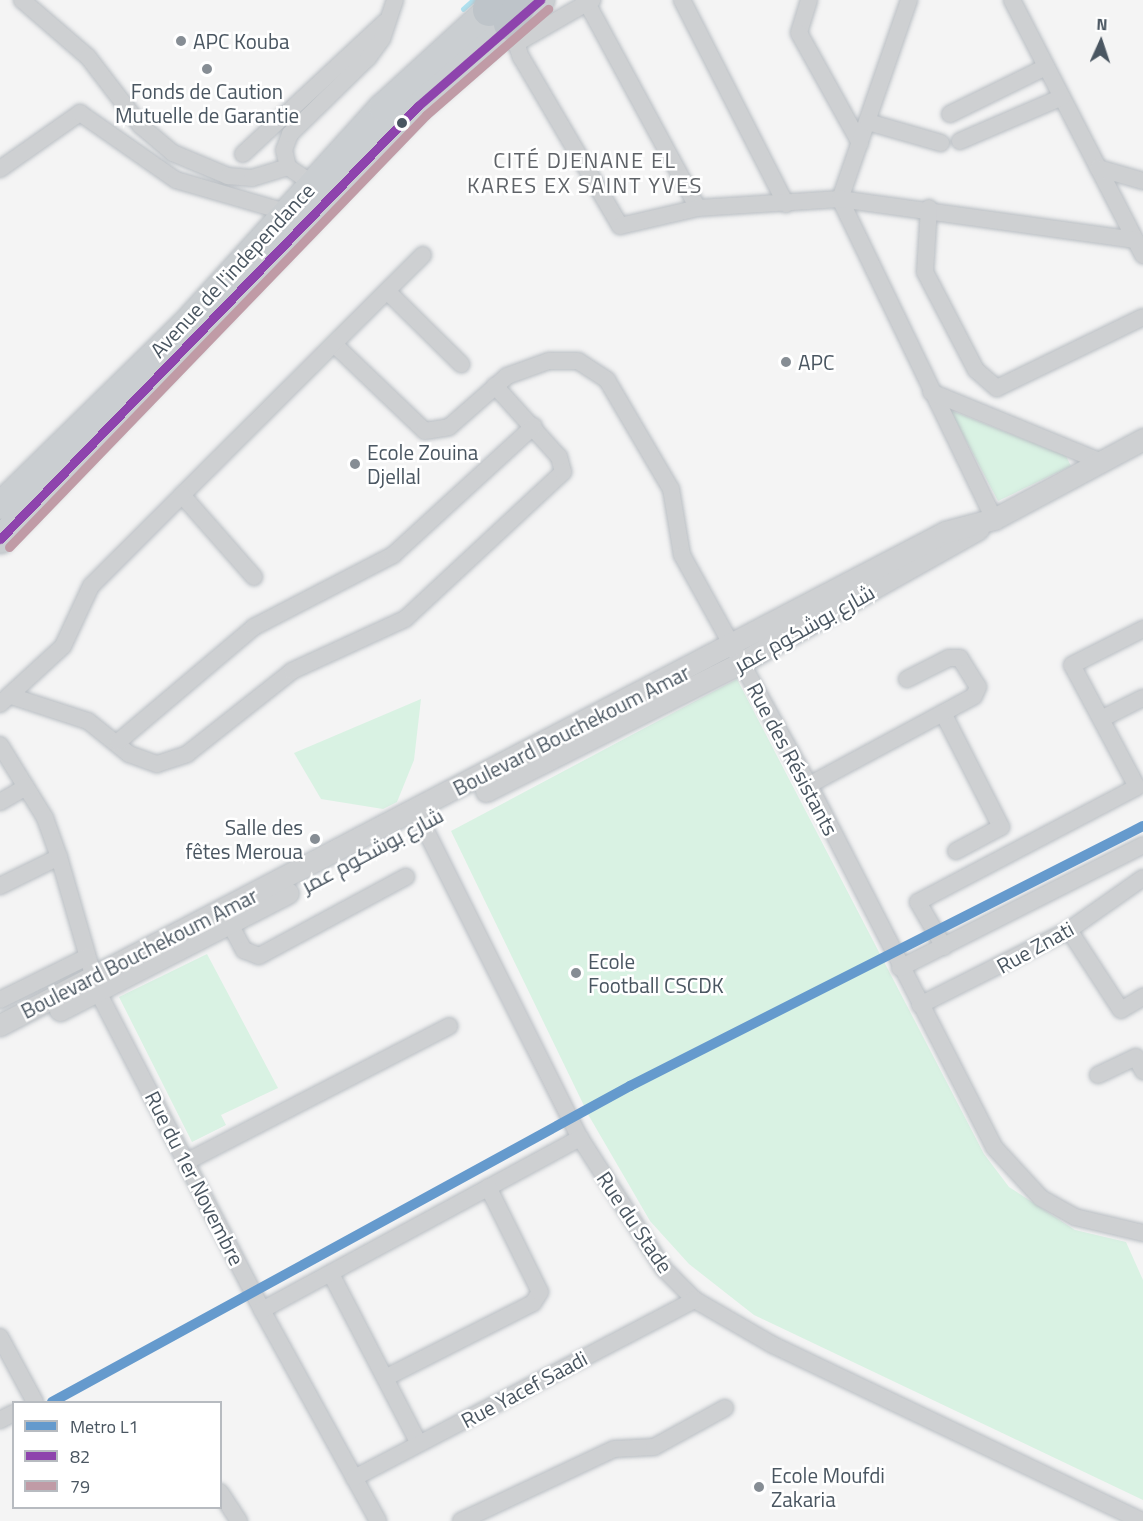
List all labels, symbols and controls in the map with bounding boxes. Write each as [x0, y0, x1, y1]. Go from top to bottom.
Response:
north arrow [1071, 12, 1131, 72]
text: N [1096, 12, 1108, 36]
place label: APC Kouba [193, 28, 289, 54]
marker: APC Kouba [174, 34, 188, 48]
marker: Fonds de Caution Mutuelle de Garantie [200, 62, 214, 76]
place label: Fonds de Caution Mutuelle de Garantie [115, 78, 299, 128]
unlabelled marker [396, 117, 408, 129]
district label: CITÉ DJENANE EL KARES EX SAINT YVES [467, 147, 703, 198]
street label: Avenue de l'independance [145, 178, 319, 362]
place label: APC [798, 349, 834, 375]
marker: APC [779, 355, 793, 369]
place label: Ecole Zouina Djellal [367, 439, 478, 489]
marker: Ecole Zouina Djellal [348, 457, 362, 471]
street label: شارع بوشكوم عمر [729, 579, 879, 677]
street label: Boulevard Bouchekoum Amar [449, 659, 693, 801]
street label: Rue des Résistants [742, 678, 844, 840]
street label: شارع بوشكوم عمر [297, 802, 447, 898]
place label: Salle des fêtes Meroua [185, 814, 303, 864]
marker: Salle des fêtes Meroua [308, 832, 322, 846]
street label: Boulevard Bouchekoum Amar [17, 882, 261, 1024]
street label: Rue Znati [992, 916, 1078, 978]
place label: Ecole Football CSCDK [588, 948, 724, 998]
marker: Ecole Football CSCDK [569, 966, 583, 980]
street label: Rue du 1er Novembre [140, 1087, 250, 1269]
street label: Rue du Stade [592, 1166, 678, 1278]
street label: Rue Yacef Saadi [457, 1345, 591, 1433]
legend [12, 1401, 222, 1509]
text: Metro L1 [70, 1413, 139, 1440]
text: 82 [70, 1443, 90, 1470]
place label: Ecole Moufdi Zakaria [771, 1462, 885, 1512]
text: 79 [70, 1473, 90, 1500]
marker: Ecole Moufdi Zakaria [752, 1480, 766, 1494]

